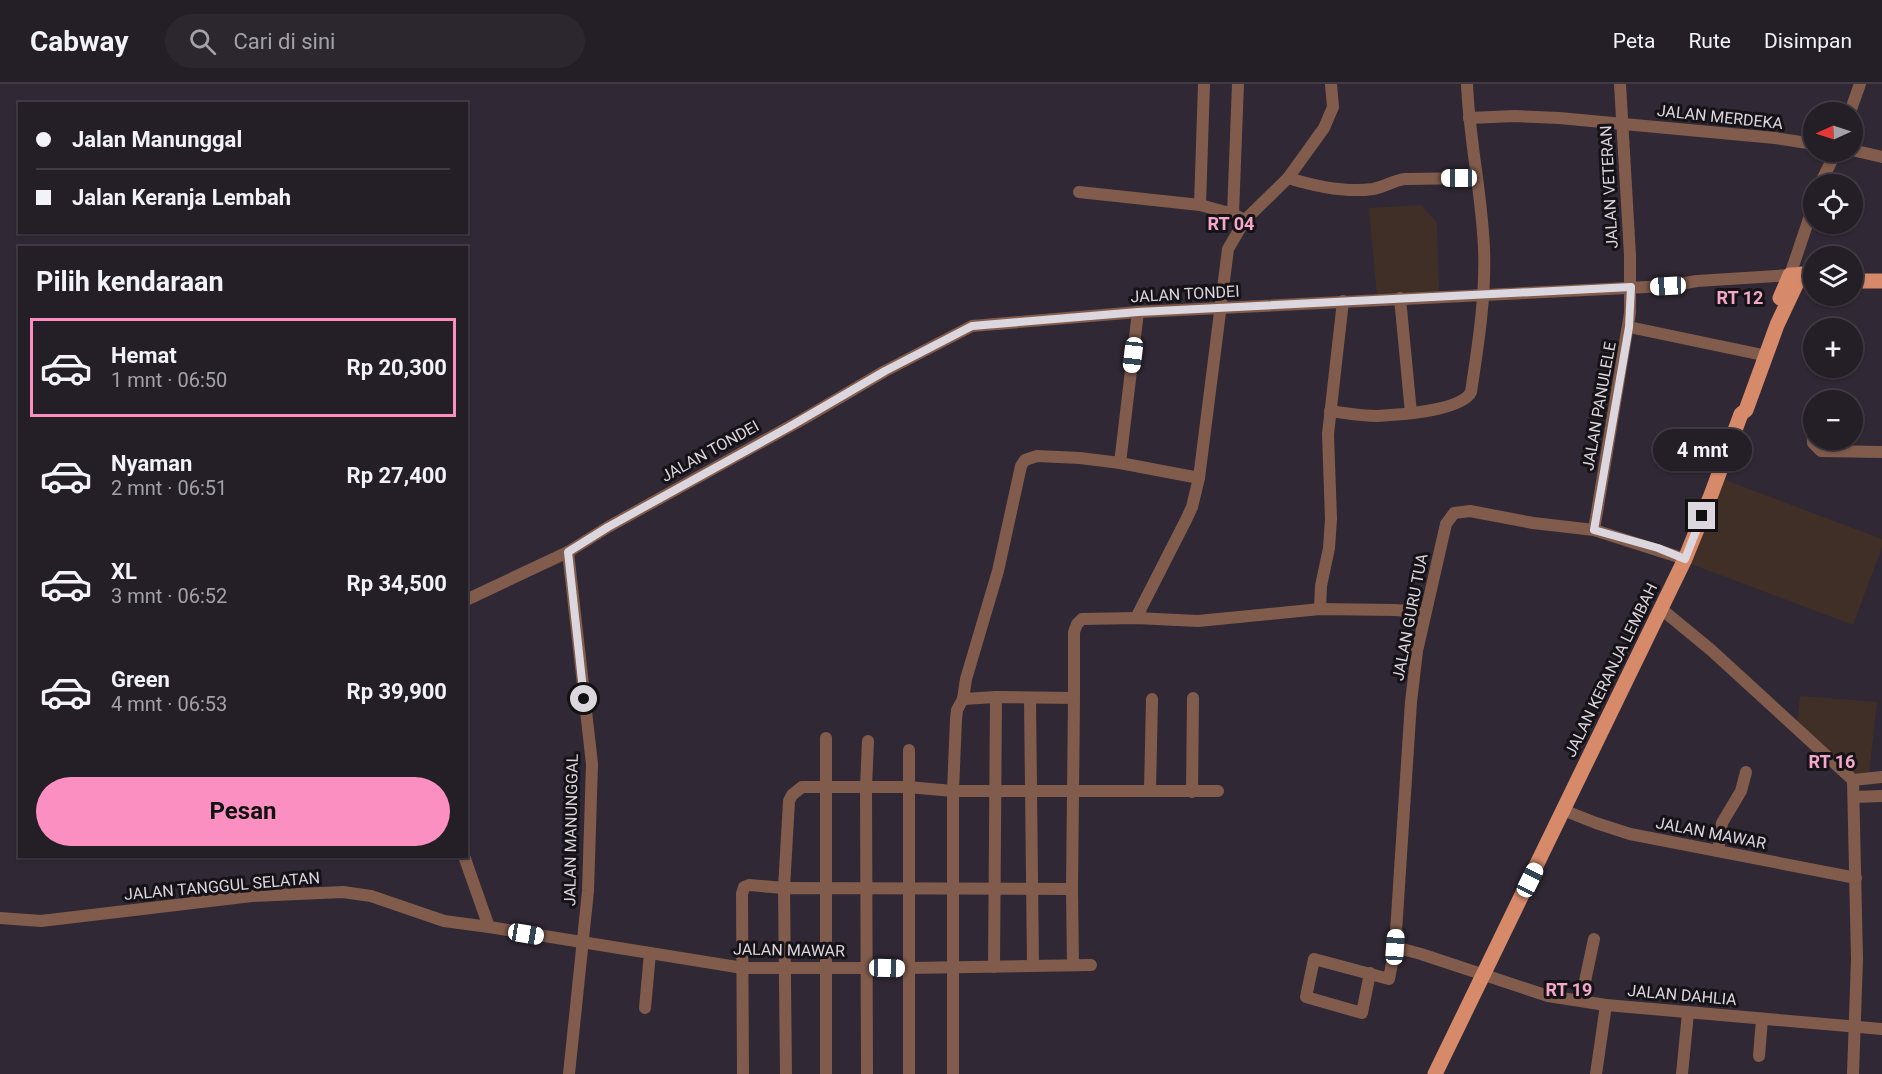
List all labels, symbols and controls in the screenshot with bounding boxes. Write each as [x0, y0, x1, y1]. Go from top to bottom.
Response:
search box [165, 14, 585, 68]
text: Cabway [30, 25, 129, 58]
icon: search [186, 25, 219, 58]
text: Cari di sini [234, 29, 335, 54]
text: Peta [1613, 29, 1655, 53]
text: Rute [1688, 29, 1731, 53]
text: Disimpan [1764, 29, 1852, 53]
street label: JALAN MERDEKA [1656, 101, 1785, 133]
north arrow [1803, 102, 1863, 162]
map controls [1803, 102, 1863, 450]
street label: JALAN VETERAN [1596, 125, 1622, 249]
text: Jalan Manunggal [72, 127, 242, 152]
car [1441, 169, 1477, 187]
button: locate [1803, 174, 1863, 234]
text: Jalan Keranja Lembah [72, 185, 291, 210]
district label: RT 04 [1208, 213, 1254, 234]
button: layers [1803, 246, 1863, 306]
text: Pilih kendaraan [36, 266, 224, 298]
car [1650, 276, 1686, 296]
street label: JALAN TONDEI [1130, 282, 1240, 306]
district label: RT 12 [1717, 287, 1763, 308]
button: + [1803, 318, 1863, 378]
car [1122, 336, 1144, 374]
street label: JALAN PANULELE [1578, 340, 1620, 472]
icon: car [39, 341, 93, 395]
text: Hemat [111, 343, 177, 368]
text: Rp 20,300 [347, 355, 447, 380]
text: 1 mnt · 06:50 [111, 368, 227, 392]
button: − [1803, 390, 1863, 450]
street label: JALAN TONDEI [658, 416, 762, 486]
callout: 4 mnt [1652, 429, 1752, 471]
text: 4 mnt [1677, 438, 1728, 462]
icon: car [39, 449, 93, 503]
text: Nyaman [111, 451, 192, 476]
text: Rp 27,400 [347, 463, 447, 488]
text: 2 mnt · 06:51 [111, 476, 227, 500]
route end [1688, 502, 1715, 529]
street label: JALAN GURU TUA [1388, 551, 1432, 682]
icon: car [39, 557, 93, 611]
text: XL [111, 559, 137, 584]
text: Rp 34,500 [347, 571, 447, 596]
street label: JALAN KERANJA LEMBAH [1561, 580, 1661, 760]
text: 3 mnt · 06:52 [111, 584, 227, 608]
icon: car [39, 665, 93, 719]
text: Green [111, 667, 170, 692]
text: Rp 39,900 [347, 679, 447, 704]
route start [570, 685, 597, 712]
text: 4 mnt · 06:53 [111, 692, 227, 716]
district label: RT 16 [1809, 751, 1855, 772]
street label: JALAN MANUNGGAL [560, 753, 582, 906]
button: Pesan [36, 777, 450, 846]
street label: JALAN MAWAR [1654, 813, 1768, 853]
car [1514, 860, 1546, 900]
street label: JALAN TANGGUL SELATAN [123, 868, 321, 904]
car [507, 922, 545, 946]
car [1385, 928, 1405, 966]
street label: JALAN MAWAR [733, 940, 845, 960]
car [869, 959, 905, 977]
district label: RT 19 [1546, 979, 1592, 1000]
street label: JALAN DAHLIA [1627, 981, 1738, 1009]

